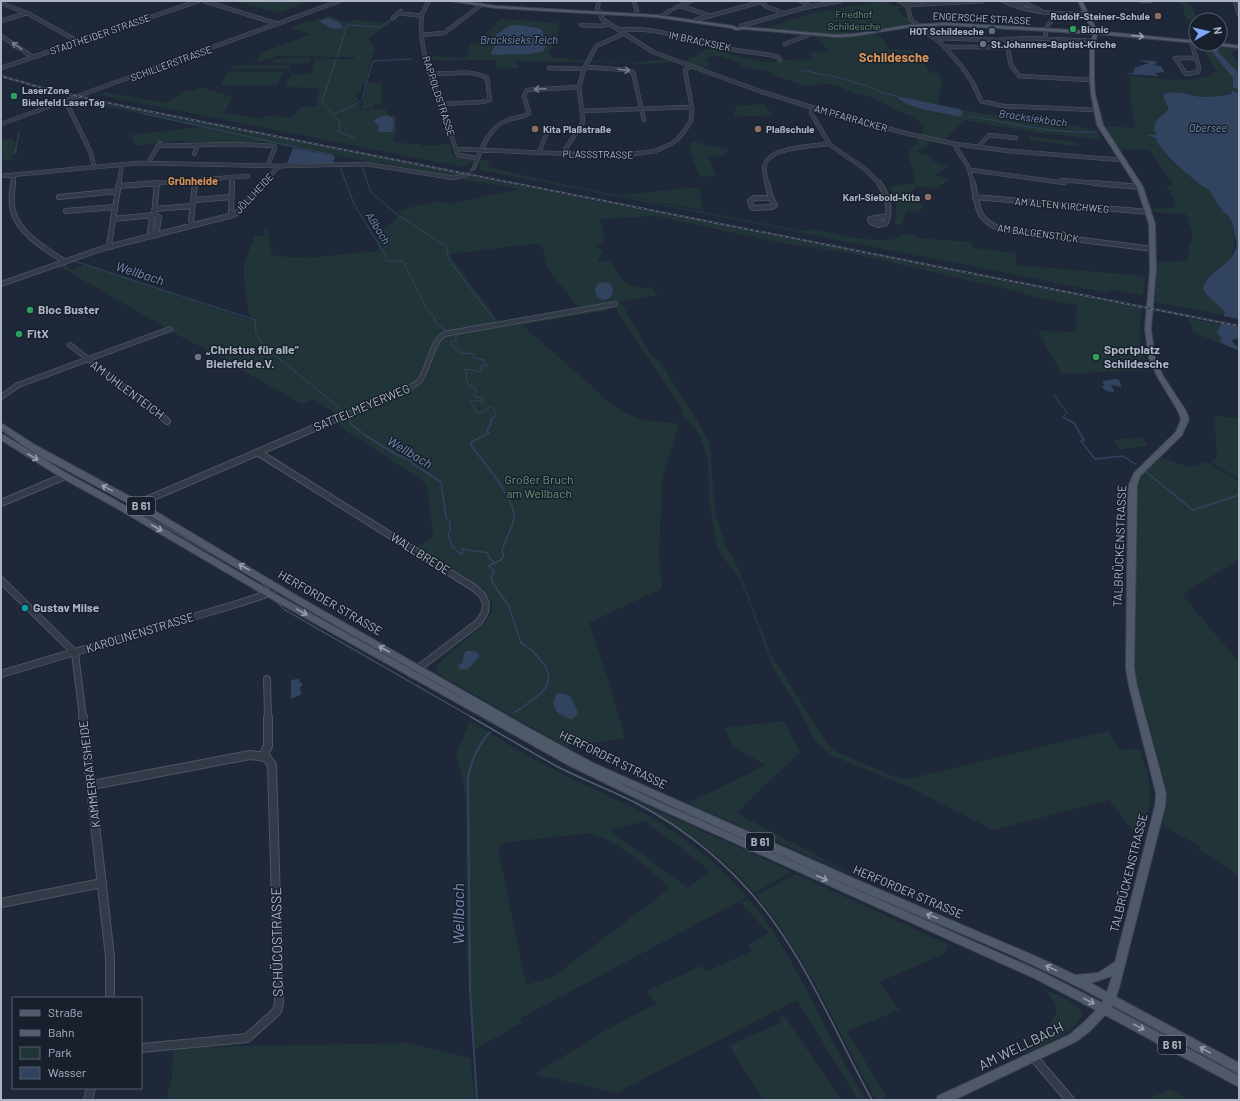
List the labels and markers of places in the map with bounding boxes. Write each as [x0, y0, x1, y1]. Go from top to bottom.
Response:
place label: Rudolf-Steiner-Schule [1051, 10, 1151, 22]
marker: Rudolf-Steiner-Schule [1153, 11, 1163, 21]
place label: Bionic [1081, 23, 1109, 35]
marker: Bionic [1068, 24, 1078, 34]
place label: HOT Schildesche [910, 25, 985, 37]
marker: HOT Schildesche [987, 26, 997, 36]
place label: St.Johannes-Baptist-Kirche [991, 38, 1117, 50]
marker: St.Johannes-Baptist-Kirche [978, 39, 988, 49]
place label: LaserZone Bielefeld LaserTag [22, 84, 105, 108]
marker: LaserZone Bielefeld LaserTag [9, 91, 19, 101]
place label: Kita Plaßstraße [543, 123, 612, 135]
place label: Plaßschule [766, 123, 815, 135]
marker: Kita Plaßstraße [530, 124, 540, 134]
marker: Plaßschule [753, 124, 763, 134]
place label: Karl-Siebold-Kita [843, 191, 920, 203]
marker: Karl-Siebold-Kita [923, 192, 933, 202]
place label: Bloc Buster [38, 302, 100, 316]
marker: Bloc Buster [25, 305, 35, 315]
place label: FitX [27, 326, 49, 340]
marker: FitX [14, 329, 24, 339]
place label: „Christus für alle“ Bielefeld e.V. [206, 342, 300, 370]
place label: Sportplatz Schildesche [1104, 342, 1169, 370]
marker: „Christus für alle“ Bielefeld e.V. [193, 352, 203, 362]
marker: Sportplatz Schildesche [1091, 352, 1101, 362]
place label: Gustav Milse [33, 600, 100, 614]
marker: Gustav Milse [20, 603, 30, 613]

